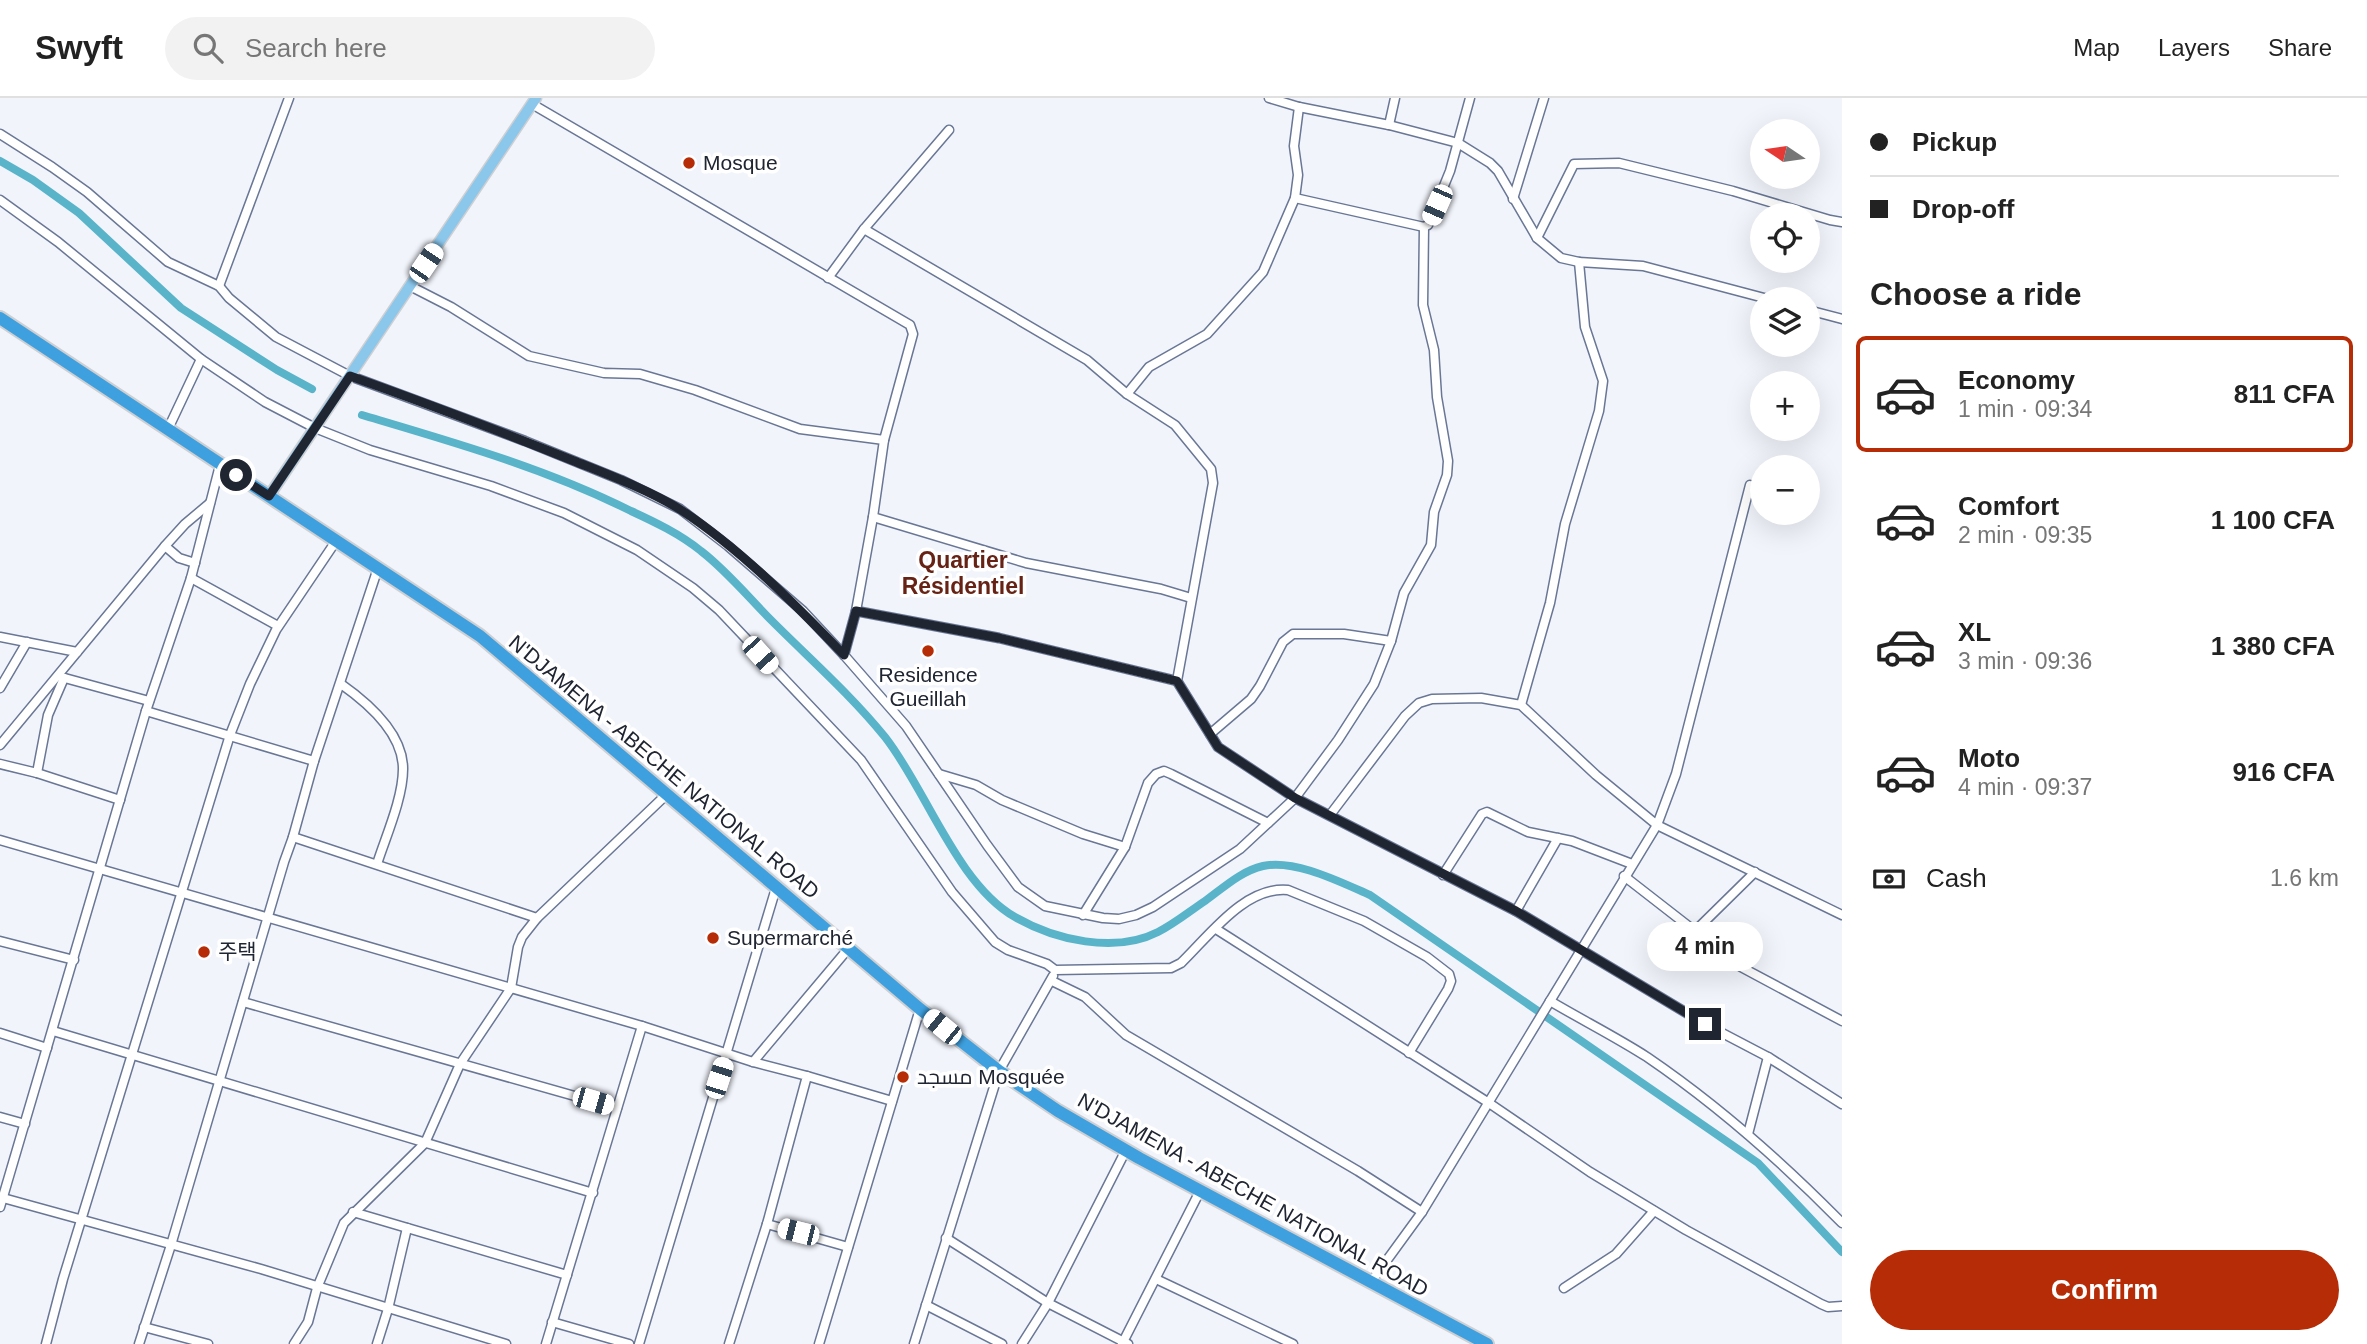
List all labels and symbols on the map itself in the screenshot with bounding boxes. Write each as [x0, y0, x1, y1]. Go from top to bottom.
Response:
north arrow [1750, 119, 1820, 189]
place label: Mosque [703, 151, 778, 174]
marker: Mosque [681, 155, 697, 171]
car [1419, 182, 1456, 228]
car [406, 240, 447, 286]
route start [220, 459, 252, 491]
district label: Quartier Résidentiel [902, 547, 1024, 599]
street label: N'DJAMENA - ABECHE NATIONAL ROAD [505, 630, 824, 903]
car [739, 632, 782, 678]
marker: Residence Gueillah [920, 643, 936, 659]
place label: Residence Gueillah [878, 663, 978, 710]
callout: 4 min [1647, 922, 1763, 972]
place label: Supermarché [727, 926, 853, 949]
marker: Supermarché [705, 930, 721, 946]
place label: 주택 [218, 940, 257, 963]
marker: 주택 [196, 944, 212, 960]
car [920, 1006, 965, 1048]
route end [1689, 1008, 1721, 1040]
car [703, 1055, 736, 1101]
place label: مسجد Mosquée [917, 1065, 1065, 1088]
marker: مسجد Mosquée [895, 1069, 911, 1085]
car [570, 1085, 617, 1117]
street label: N'DJAMENA - ABECHE NATIONAL ROAD [1074, 1088, 1433, 1301]
car [776, 1217, 821, 1247]

